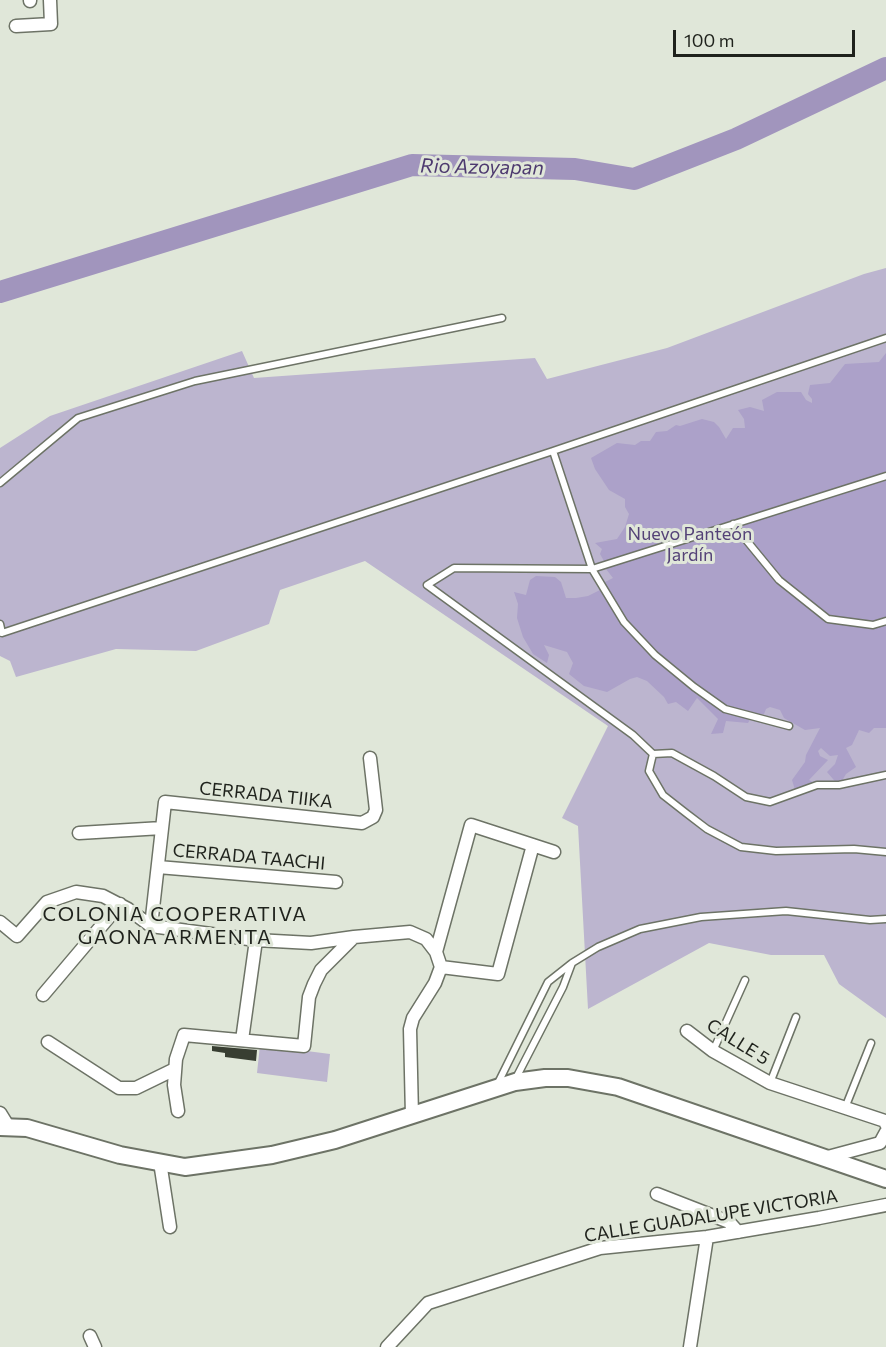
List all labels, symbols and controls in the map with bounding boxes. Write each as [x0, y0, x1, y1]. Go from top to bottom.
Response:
scale bar [676, 18, 858, 56]
text: 100 m [684, 29, 734, 51]
water label: Rio Azoyapan [420, 154, 544, 180]
park label: Nuevo Panteón Jardín [628, 523, 752, 566]
street label: CERRADA TIIKA [198, 777, 334, 813]
street label: CERRADA TAACHI [172, 840, 326, 874]
district label: COLONIA COOPERATIVA GAONA ARMENTA [43, 902, 307, 949]
street label: CALLE 5 [703, 1014, 773, 1070]
street label: CALLE GUADALUPE VICTORIA [583, 1185, 839, 1247]

